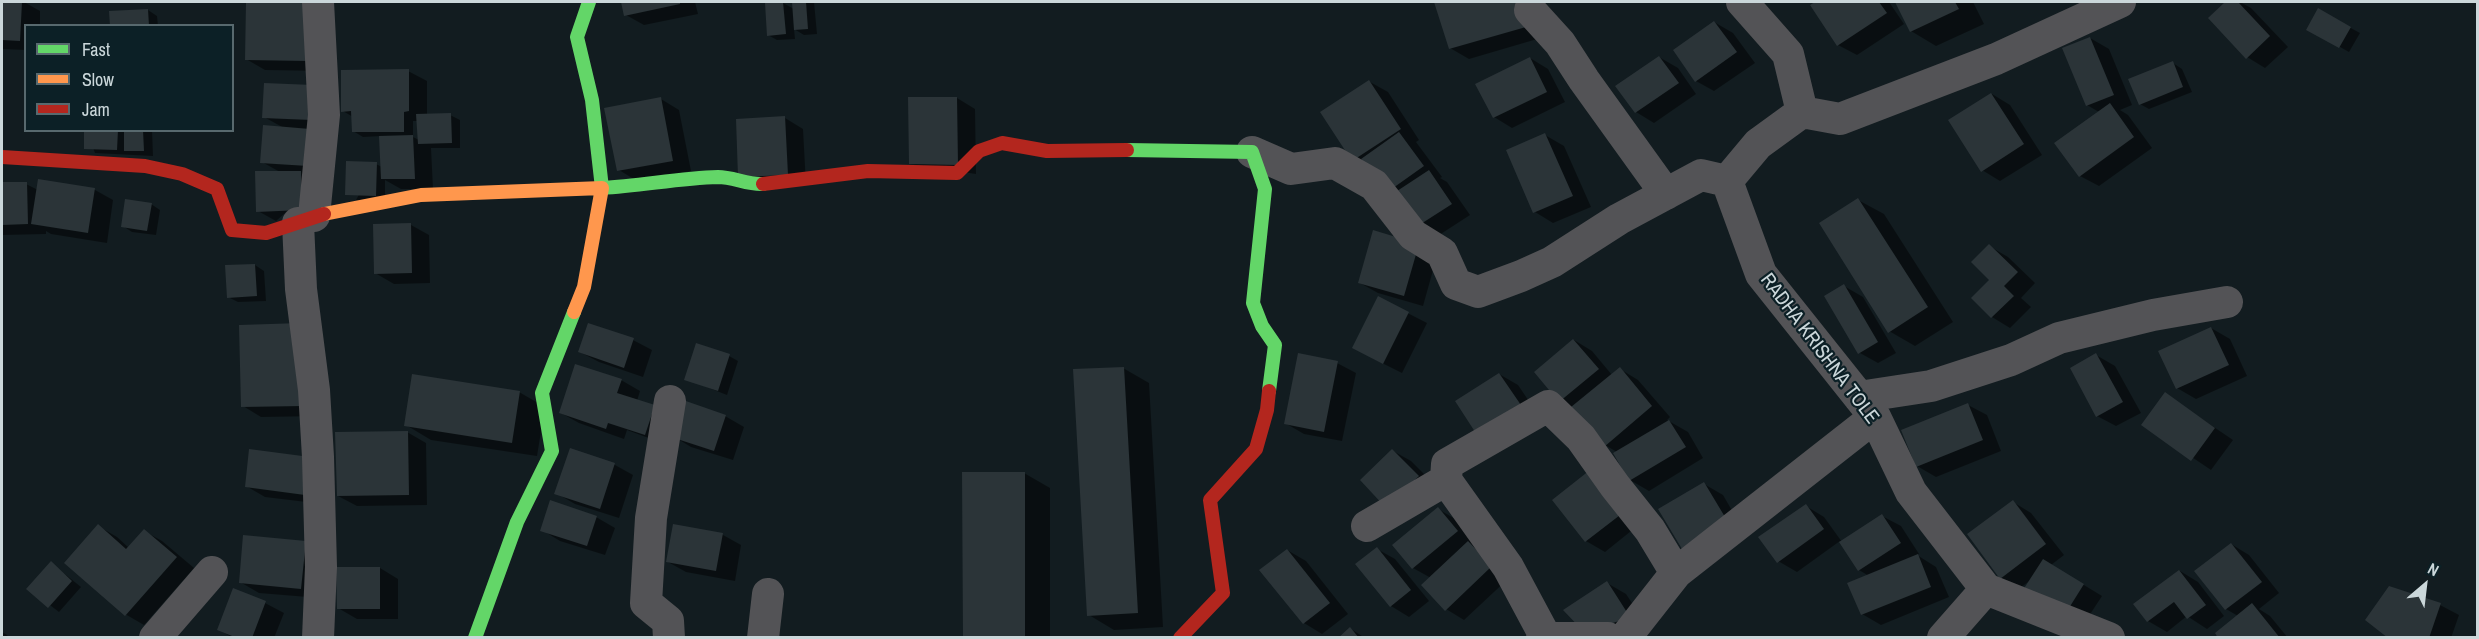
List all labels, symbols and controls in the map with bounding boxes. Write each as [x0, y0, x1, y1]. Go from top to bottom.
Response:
legend [24, 24, 234, 132]
text: Fast [82, 37, 110, 62]
text: Slow [82, 67, 114, 92]
text: Jam [82, 97, 110, 122]
street label: RADHA KRISHNA TOLE [1755, 269, 1883, 429]
north arrow [2395, 555, 2455, 615]
text: N [2424, 557, 2443, 581]

